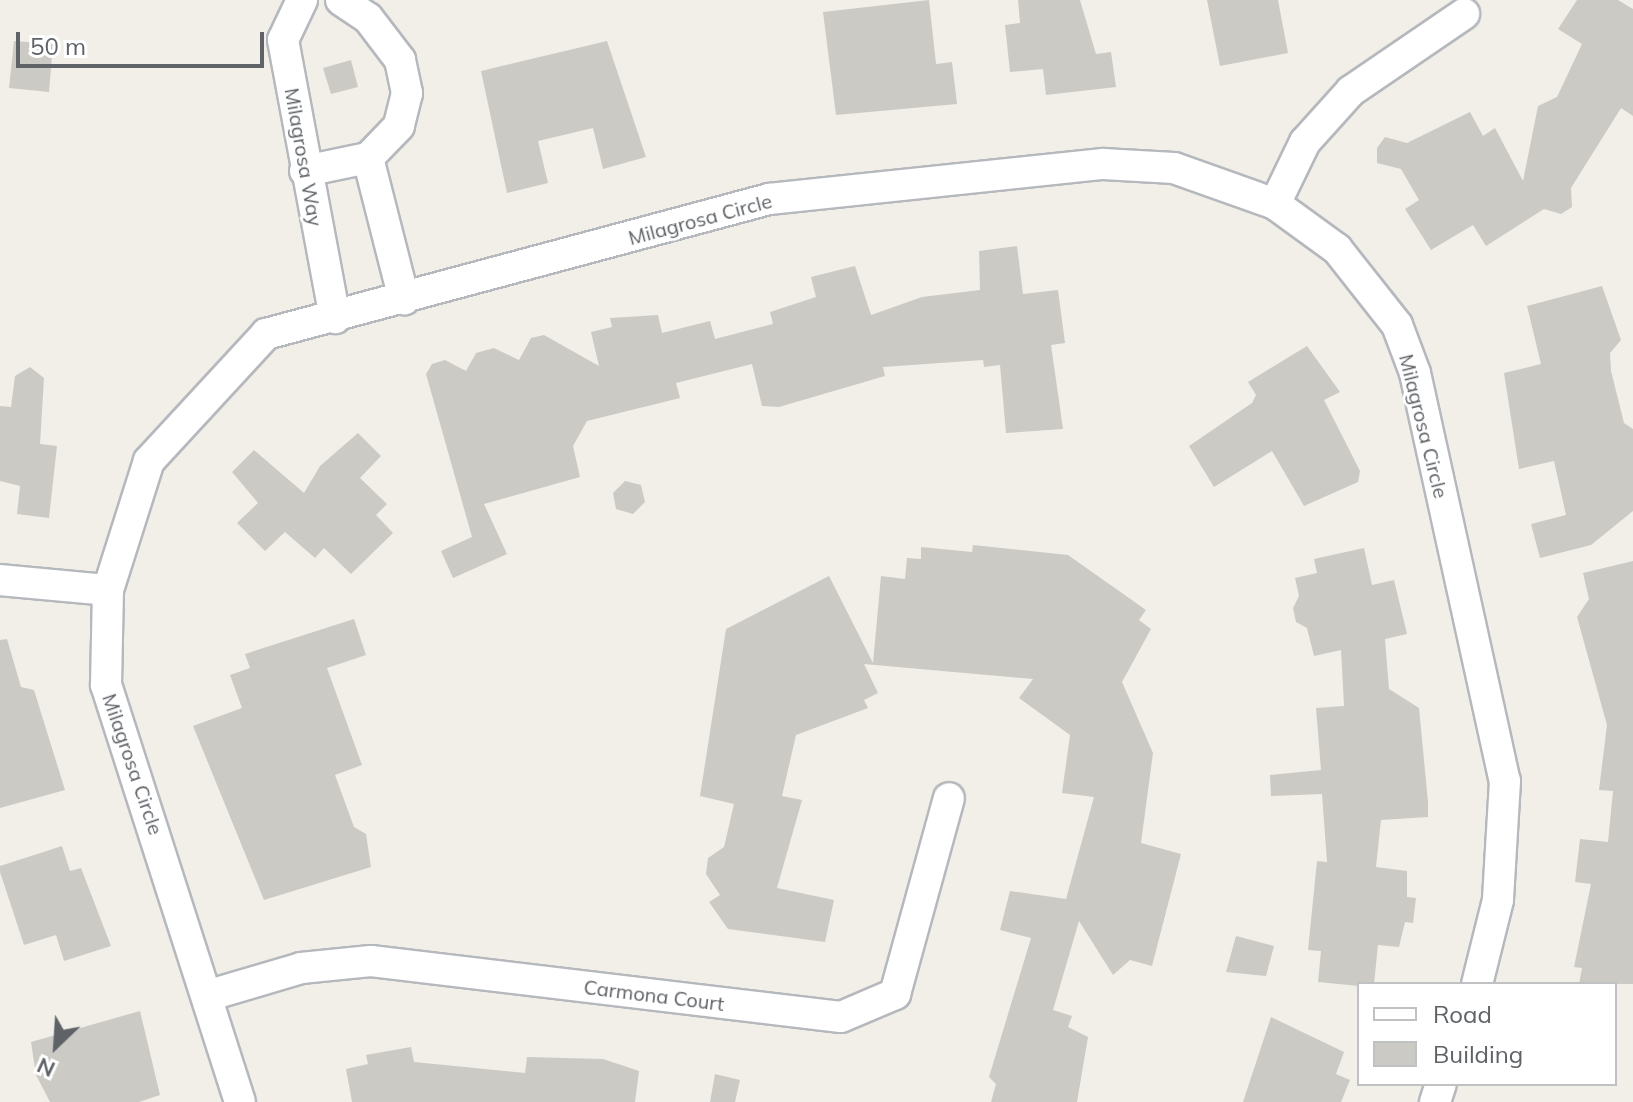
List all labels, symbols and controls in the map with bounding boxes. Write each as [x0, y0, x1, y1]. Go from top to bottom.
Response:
scale bar [20, 16, 268, 66]
text: 50 m [30, 31, 86, 61]
street label: Milagrosa Way [280, 86, 328, 228]
street label: Milagrosa Circle [626, 188, 774, 250]
street label: Milagrosa Circle [1395, 352, 1453, 500]
street label: Milagrosa Circle [98, 690, 168, 838]
street label: Carmona Court [582, 974, 726, 1016]
legend [1357, 982, 1617, 1086]
text: Road [1433, 999, 1492, 1029]
north arrow [16, 1006, 96, 1086]
text: Building [1433, 1039, 1523, 1069]
text: N [32, 1052, 59, 1084]

